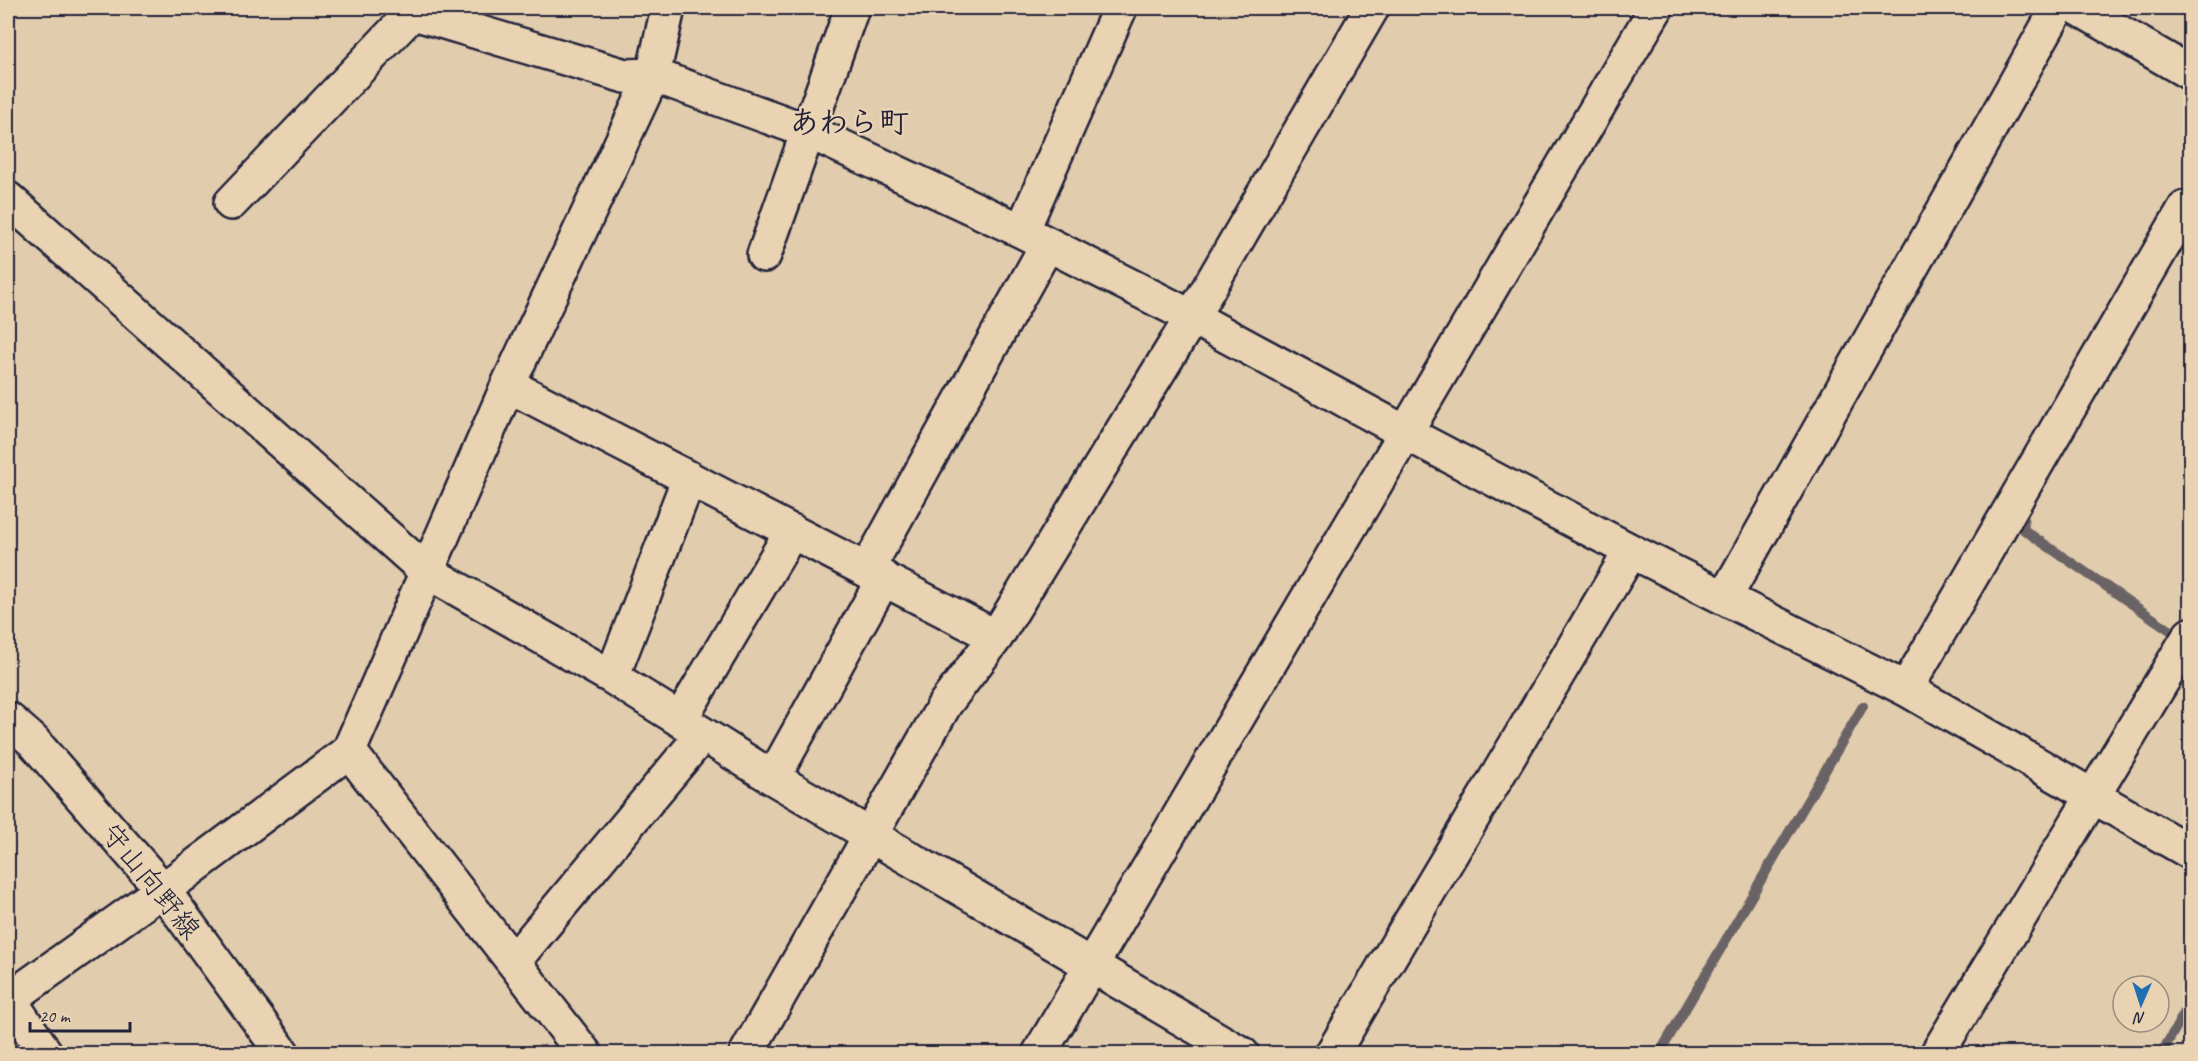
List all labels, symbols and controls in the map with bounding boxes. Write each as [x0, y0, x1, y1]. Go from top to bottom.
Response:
district label: あわら町 [789, 103, 909, 141]
street label: 守山向野線 [93, 816, 209, 946]
north arrow [2111, 974, 2171, 1034]
scale bar [30, 995, 130, 1033]
text: 20 m [39, 1005, 72, 1027]
text: N [2132, 1008, 2146, 1028]

